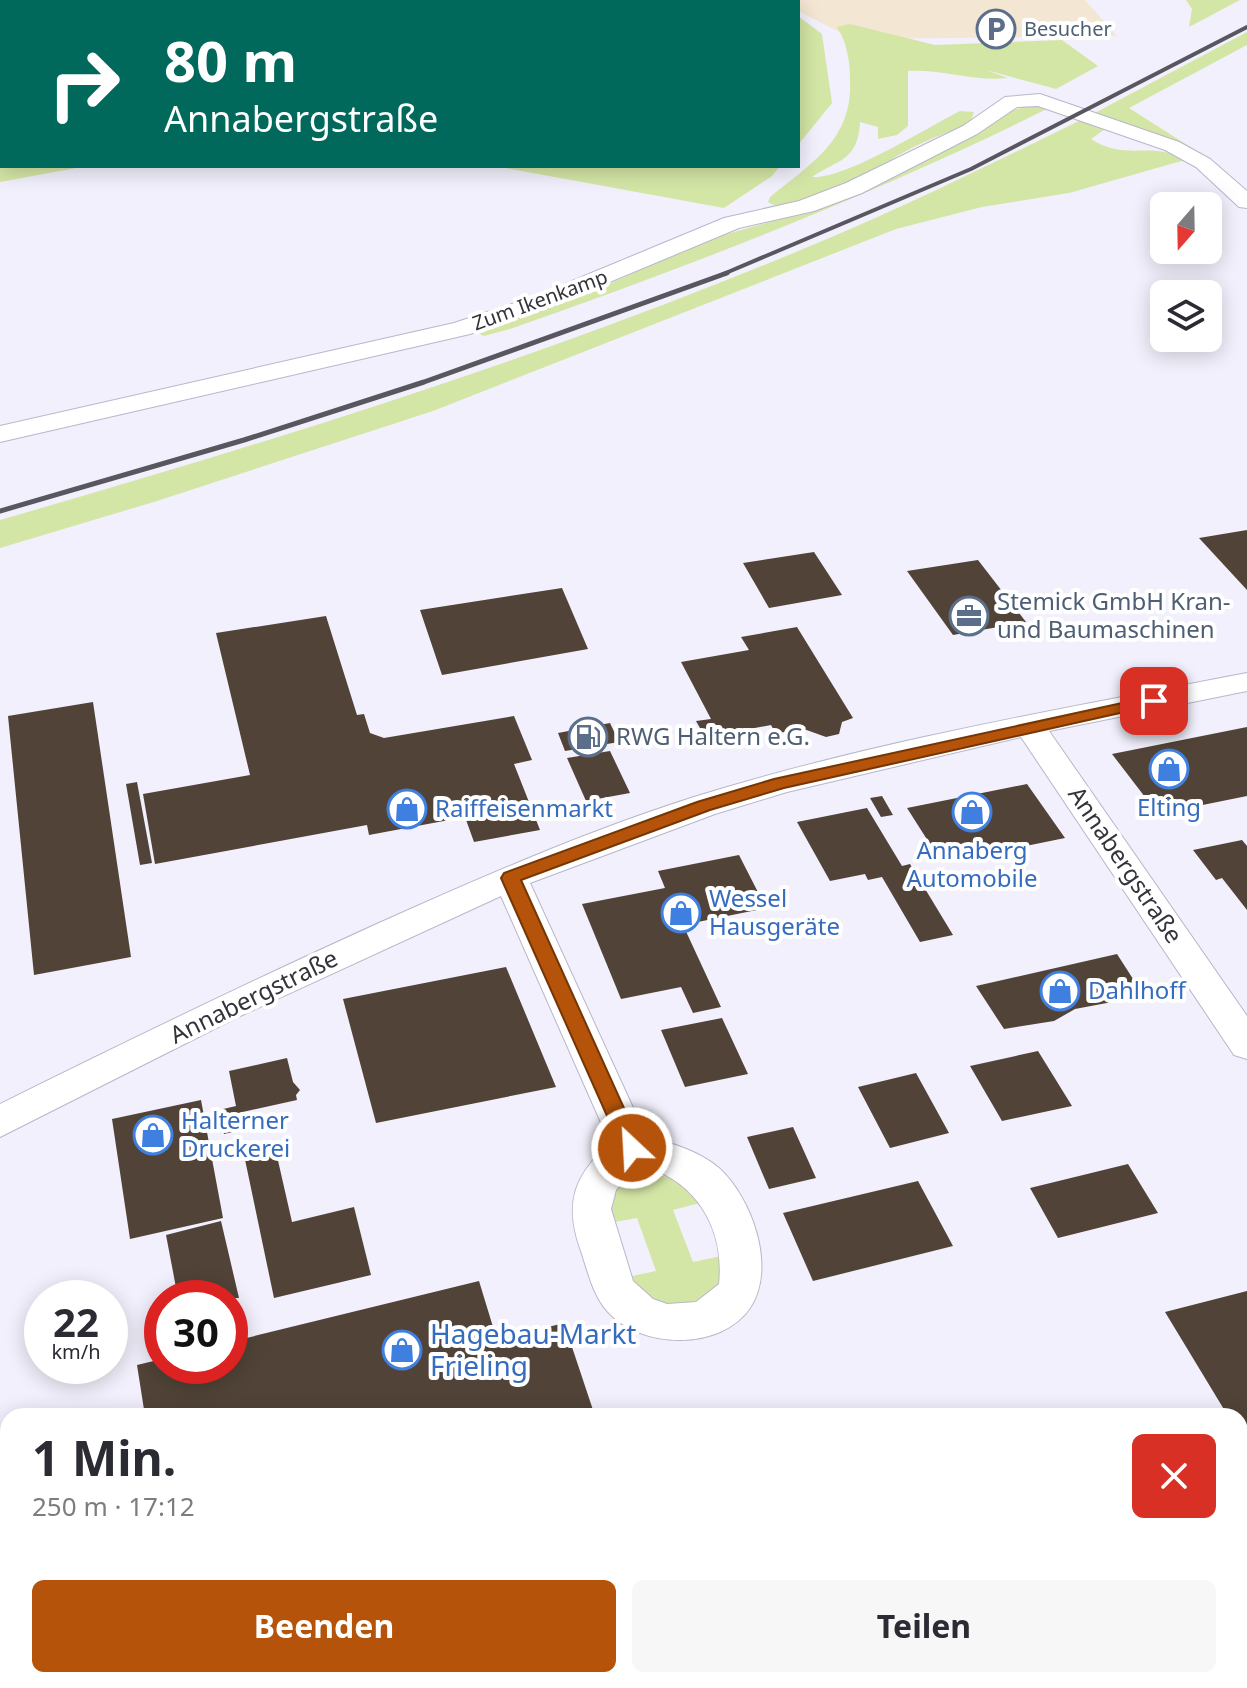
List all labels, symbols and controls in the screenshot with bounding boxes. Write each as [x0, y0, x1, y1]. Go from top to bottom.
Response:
parking icon: Besucher [975, 8, 1017, 50]
place label: Besucher [1024, 15, 1112, 42]
text: 80 m [164, 22, 297, 98]
icon: right [32, 32, 136, 136]
text: Annabergstraße [164, 94, 438, 143]
north arrow [1150, 192, 1222, 264]
map controls [1150, 192, 1222, 352]
street label: Zum Ikenkamp [469, 263, 611, 336]
button: layers [1150, 280, 1222, 352]
place label: Stemick GmbH Kran- und Baumaschinen [997, 584, 1231, 645]
office icon: Stemick GmbH Kran- und Baumaschinen [948, 595, 990, 637]
pin [1120, 667, 1188, 735]
icon: arrive [1132, 679, 1176, 723]
fuel station icon: RWG Haltern e.G. [567, 716, 609, 758]
place label: RWG Haltern e.G. [616, 719, 810, 752]
shop icon: Elting [1148, 748, 1190, 790]
street label: Annabergstraße [1061, 779, 1191, 949]
shop icon: Raiffeisenmarkt [386, 788, 428, 830]
place label: Elting [1137, 790, 1201, 823]
place label: Raiffeisenmarkt [435, 791, 613, 824]
shop icon: Annaberg Automobile [951, 791, 993, 833]
place label: Annaberg Automobile [907, 833, 1038, 894]
place label: Wessel Hausgeräte [709, 881, 840, 942]
shop icon: Wessel Hausgeräte [660, 892, 702, 934]
street label: Annabergstraße [164, 941, 343, 1051]
shop icon: Dahlhoff [1039, 970, 1081, 1012]
place label: Dahlhoff [1088, 973, 1187, 1006]
place label: Halterner Druckerei [181, 1103, 290, 1164]
position arrow [590, 1106, 674, 1190]
shop icon: Halterner Druckerei [132, 1114, 174, 1156]
speed limit sign: 30 [144, 1280, 248, 1384]
text: 22 [53, 1294, 99, 1349]
place label: Hagebau-Markt Frieling [430, 1314, 636, 1384]
shop icon: Hagebau-Markt Frieling [381, 1329, 423, 1371]
text: km/h [51, 1338, 101, 1365]
text: 1 Min. [32, 1425, 176, 1490]
button: close [1132, 1434, 1216, 1518]
text: 250 m · 17:12 [32, 1488, 195, 1524]
button: Beenden [32, 1580, 616, 1672]
button: Teilen [632, 1580, 1216, 1672]

